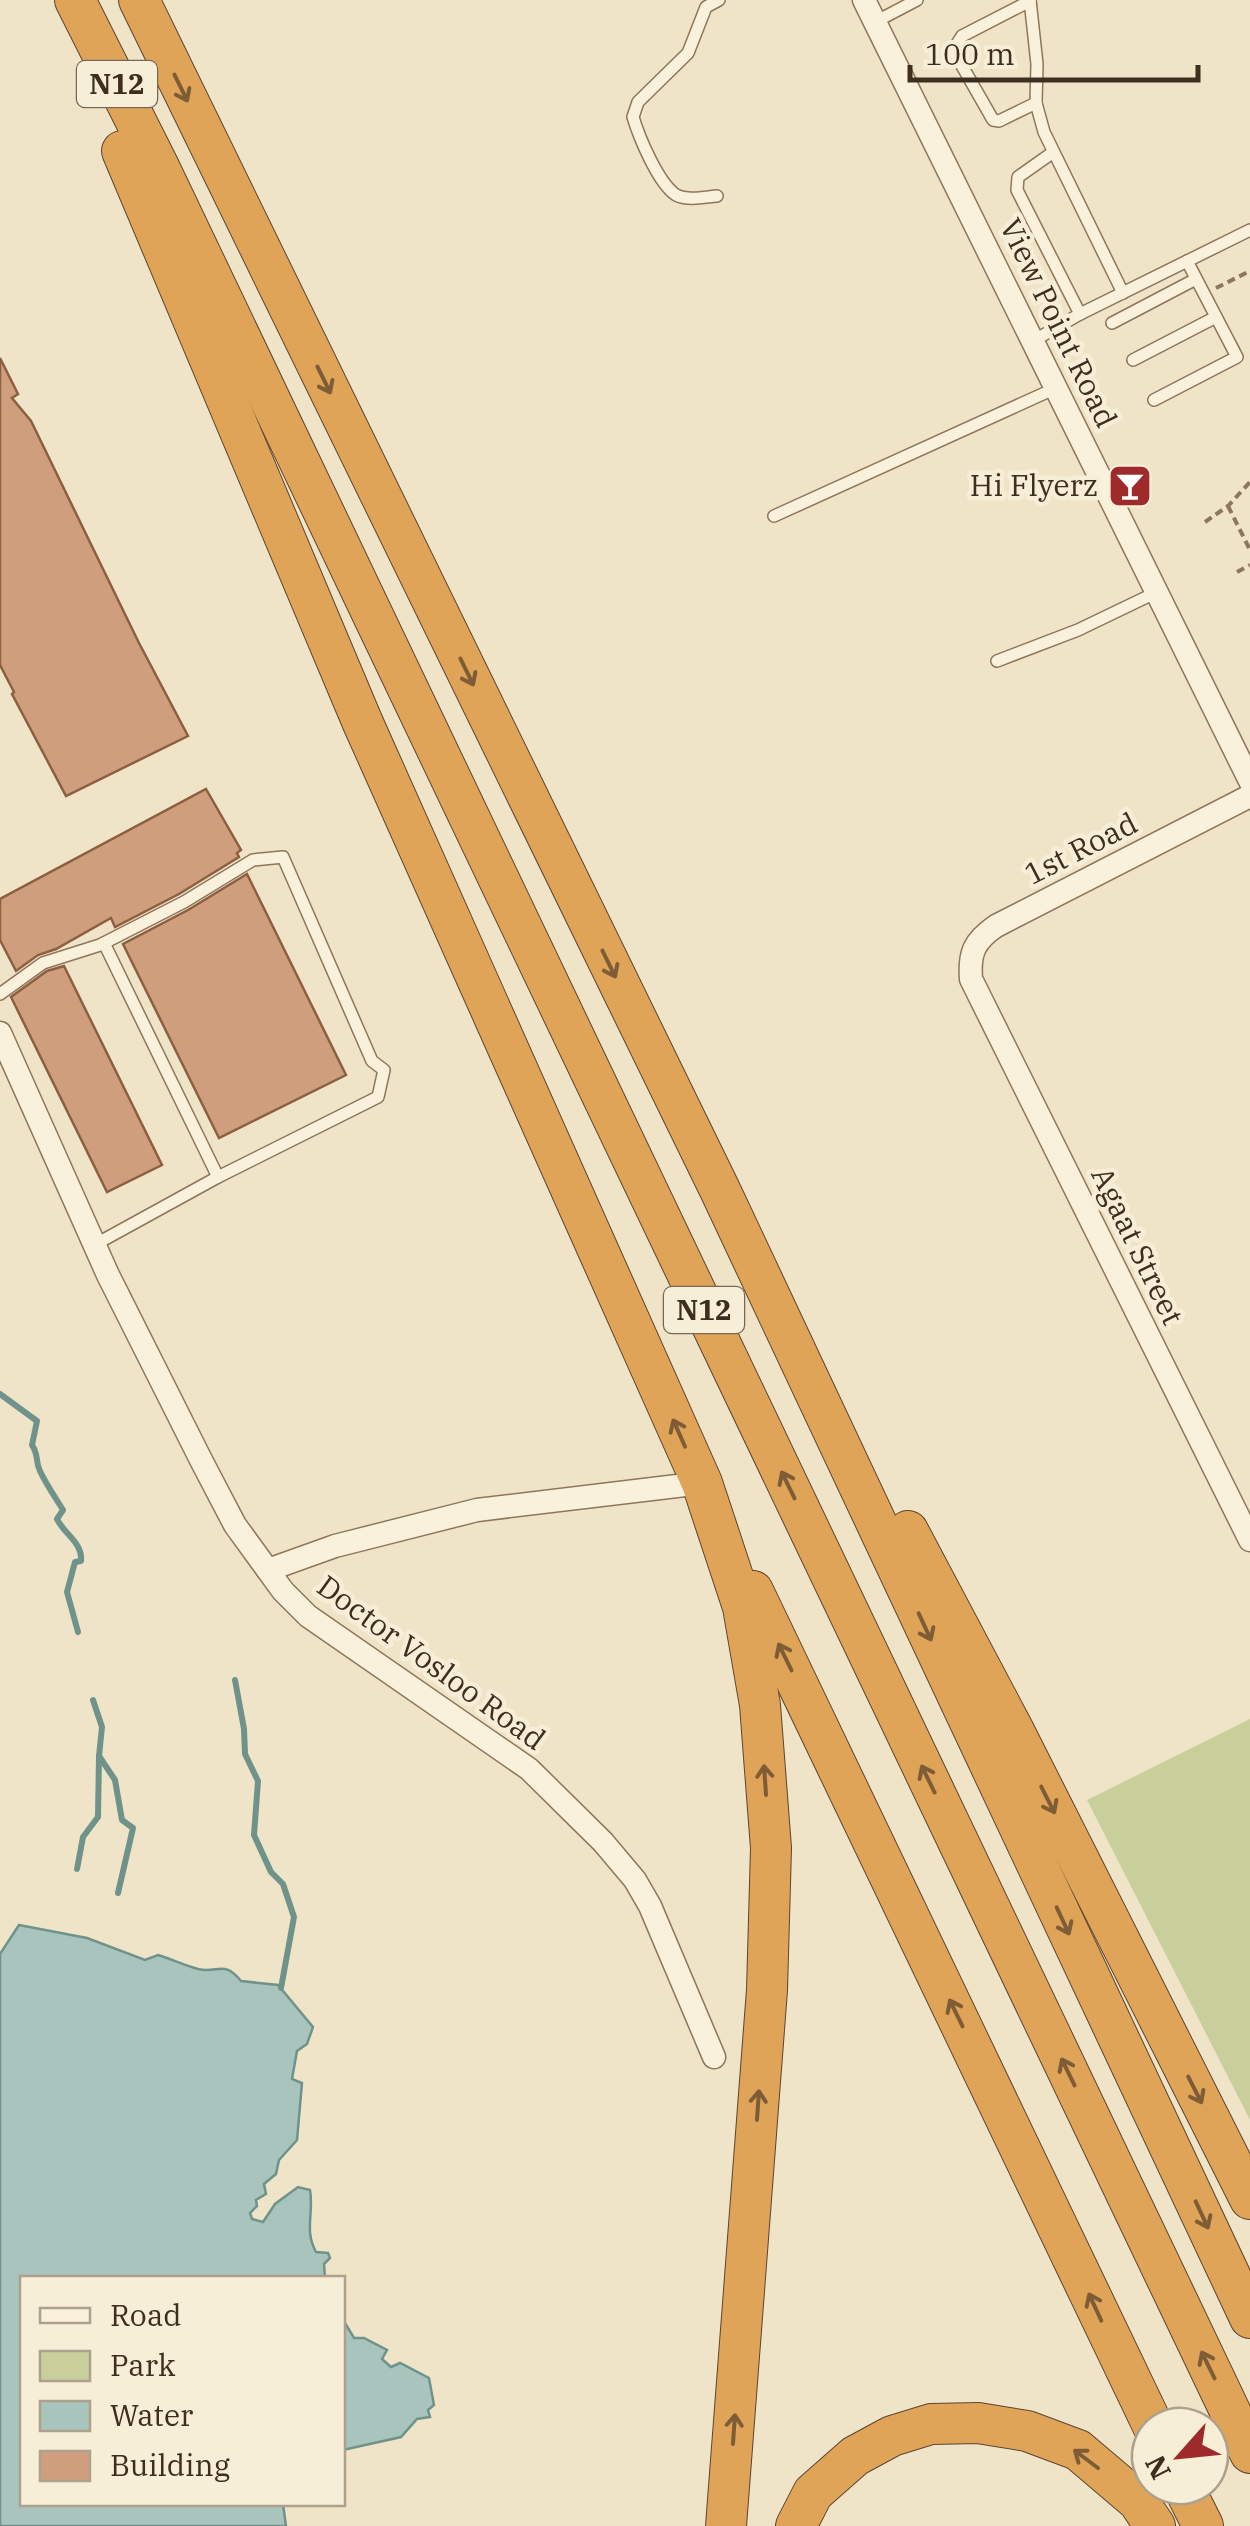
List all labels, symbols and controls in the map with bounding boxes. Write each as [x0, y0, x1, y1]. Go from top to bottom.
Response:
scale bar [910, 20, 1198, 82]
text: 100 m [925, 34, 1015, 73]
road number: N12 [77, 61, 157, 107]
one-way arrow [173, 72, 192, 102]
street label: View Point Road [992, 211, 1127, 433]
one-way arrow [315, 364, 334, 394]
bar icon: Hi Flyerz [1107, 463, 1153, 509]
place label: Hi Flyerz [970, 465, 1098, 504]
one-way arrow [458, 656, 477, 686]
street label: 1st Road [1017, 803, 1143, 893]
one-way arrow [601, 948, 620, 978]
street label: Agaat Street [1083, 1160, 1193, 1331]
road number: N12 [664, 1287, 744, 1333]
one-way arrow [669, 1419, 688, 1449]
one-way arrow [778, 1471, 797, 1501]
street label: Doctor Vosloo Road [310, 1566, 554, 1758]
one-way arrow [917, 1611, 936, 1641]
one-way arrow [775, 1643, 794, 1672]
one-way arrow [756, 1765, 775, 1797]
one-way arrow [918, 1765, 937, 1795]
one-way arrow [1039, 1784, 1058, 1814]
one-way arrow [1055, 1905, 1074, 1935]
one-way arrow [945, 1999, 964, 2029]
one-way arrow [1058, 2058, 1077, 2087]
one-way arrow [1186, 2074, 1205, 2104]
one-way arrow [749, 2089, 768, 2121]
one-way arrow [1193, 2199, 1212, 2229]
legend [20, 2276, 345, 2506]
one-way arrow [1085, 2292, 1104, 2322]
text: Road [110, 2295, 182, 2334]
text: Park [110, 2345, 176, 2384]
one-way arrow [1198, 2351, 1217, 2381]
text: Water [110, 2395, 193, 2434]
north arrow [1130, 2406, 1230, 2506]
one-way arrow [724, 2413, 743, 2445]
text: Building [110, 2445, 230, 2484]
one-way arrow [1073, 2448, 1100, 2469]
text: N [1136, 2449, 1179, 2486]

